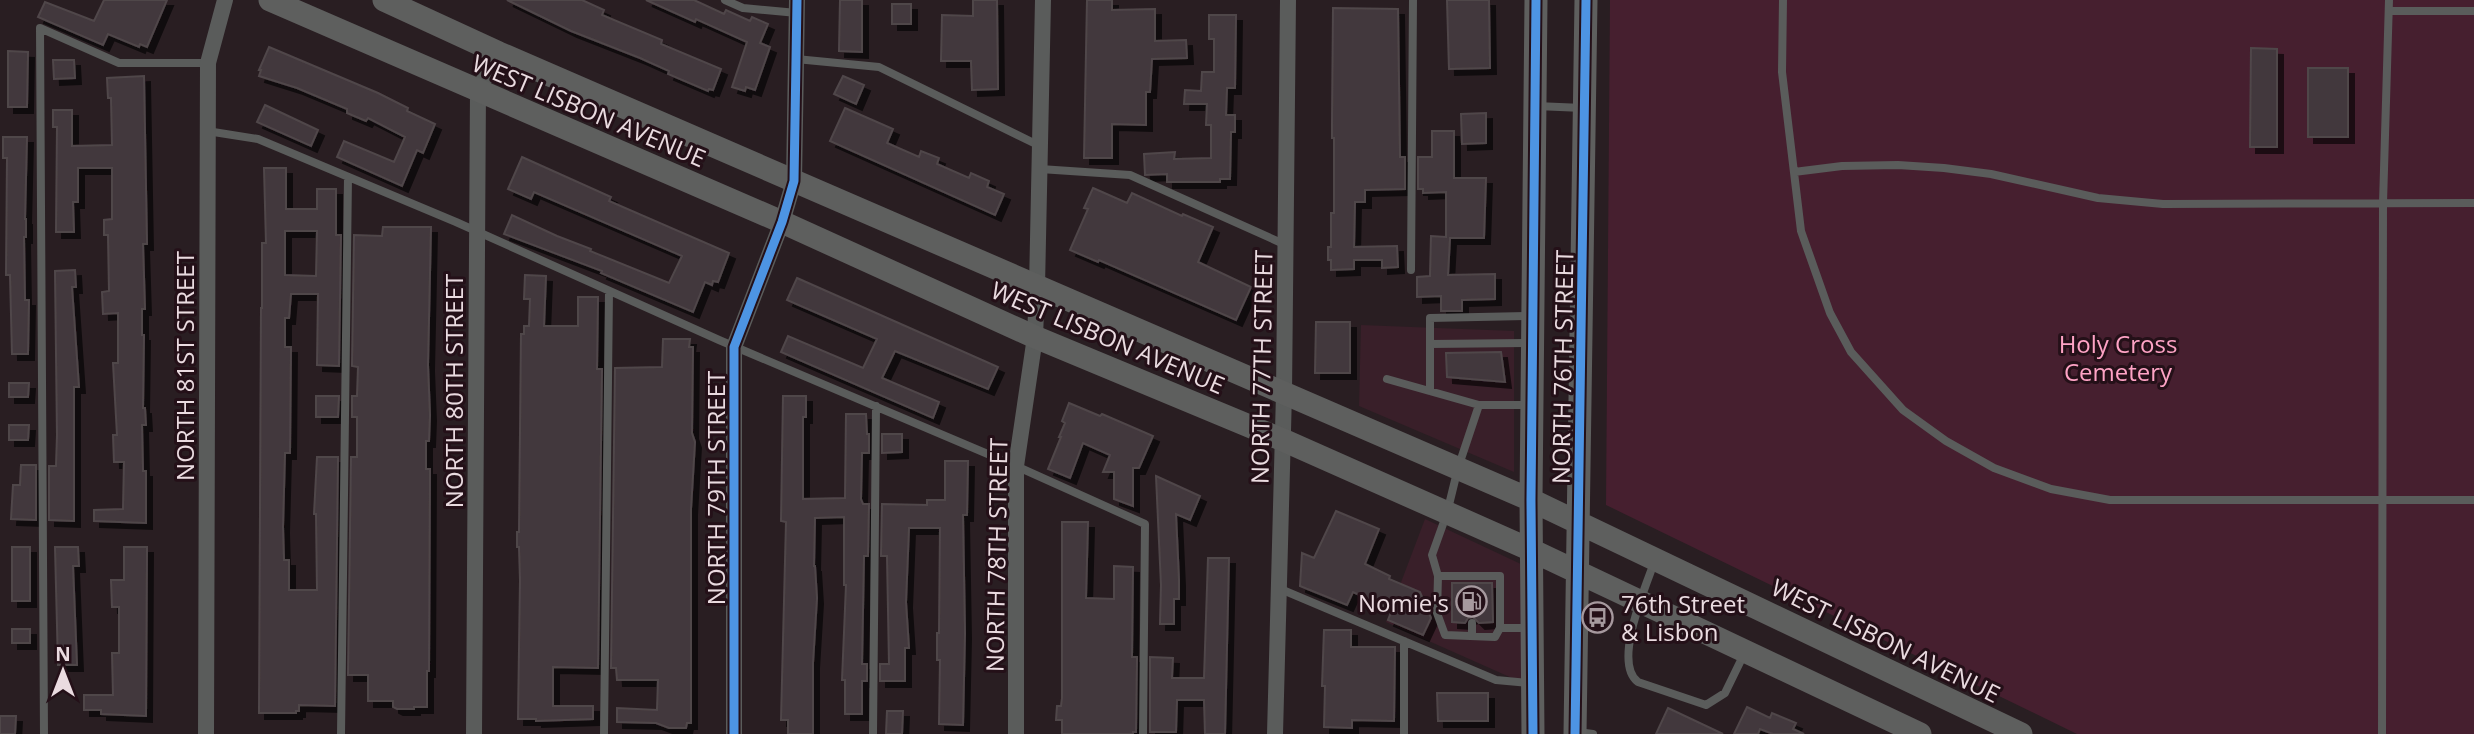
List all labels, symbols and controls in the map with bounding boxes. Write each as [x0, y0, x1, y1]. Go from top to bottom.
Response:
street label: WEST LISBON AVENUE [467, 46, 711, 174]
street label: NORTH 77TH STREET [1242, 250, 1280, 484]
street label: NORTH 76TH STREET [1543, 250, 1581, 484]
street label: NORTH 81ST STREET [168, 251, 201, 481]
street label: WEST LISBON AVENUE [986, 273, 1230, 401]
street label: NORTH 80TH STREET [437, 274, 470, 508]
park label: Holy Cross Cemetery [2059, 327, 2177, 388]
street label: NORTH 79TH STREET [699, 371, 732, 605]
street label: NORTH 78TH STREET [977, 438, 1015, 672]
street label: WEST LISBON AVENUE [1766, 570, 2006, 710]
fuel station icon: Nomie's [1455, 585, 1489, 619]
place label: Nomie's [1358, 586, 1449, 619]
place label: 76th Street & Lisbon [1621, 587, 1745, 648]
bus stop icon: 76th Street & Lisbon [1581, 600, 1615, 634]
north arrow [28, 636, 98, 706]
text: N [55, 641, 71, 667]

